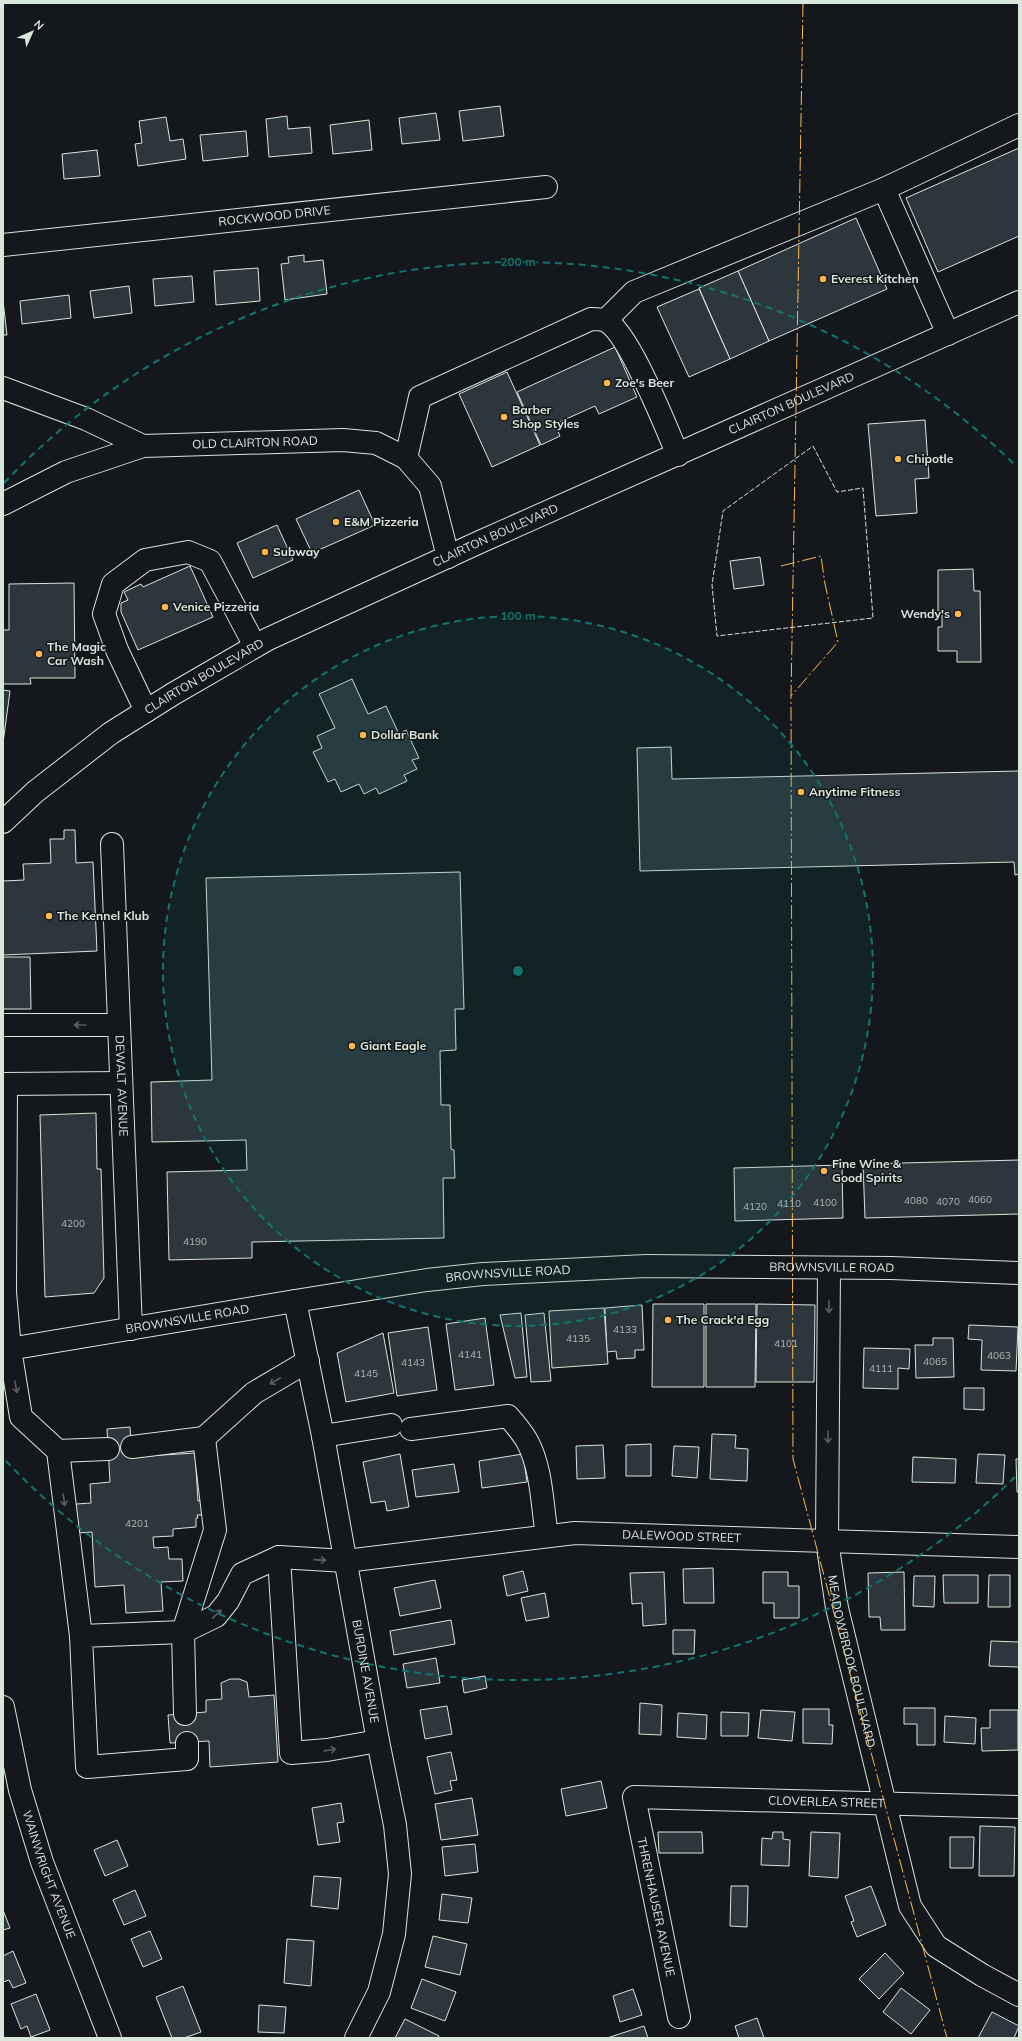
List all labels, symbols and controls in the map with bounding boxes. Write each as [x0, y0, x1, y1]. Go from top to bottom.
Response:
north arrow [12, 12, 52, 52]
text: N [31, 17, 47, 33]
street label: ROCKWOOD DRIVE [218, 202, 331, 229]
text: 200 m [500, 254, 536, 269]
place label: Everest Kitchen [831, 271, 919, 286]
marker: Everest Kitchen [818, 274, 828, 284]
street label: CLAIRTON BOULEVARD [726, 368, 856, 437]
place label: Zoe's Beer [615, 375, 674, 390]
marker: Zoe's Beer [602, 378, 612, 388]
place label: Barber Shop Styles [512, 402, 579, 431]
marker: Barber Shop Styles [499, 412, 509, 422]
street label: OLD CLAIRTON ROAD [192, 433, 318, 452]
place label: Chipotle [906, 451, 954, 466]
marker: Chipotle [893, 454, 903, 464]
street label: CLAIRTON BOULEVARD [430, 500, 560, 570]
place label: E&M Pizzeria [344, 514, 419, 529]
marker: E&M Pizzeria [331, 517, 341, 527]
place label: Subway [273, 544, 320, 559]
marker: Subway [260, 547, 270, 557]
place label: Venice Pizzeria [172, 599, 259, 614]
marker: Venice Pizzeria [160, 602, 170, 612]
place label: Wendy's [901, 606, 950, 621]
text: 100 m [500, 608, 536, 623]
marker: Wendy's [953, 609, 963, 619]
street label: CLAIRTON BOULEVARD [141, 635, 266, 717]
place label: The Magic Car Wash [47, 639, 106, 668]
marker: The Magic Car Wash [34, 649, 44, 659]
place label: Dollar Bank [371, 727, 439, 742]
marker: Dollar Bank [358, 730, 368, 740]
place label: Anytime Fitness [809, 784, 901, 799]
marker: Anytime Fitness [796, 787, 806, 797]
place label: The Kennel Klub [57, 908, 149, 923]
marker: The Kennel Klub [44, 911, 54, 921]
centre of rings [511, 964, 525, 978]
one-way arrow [74, 1021, 87, 1029]
street label: DEWALT AVENUE [112, 1035, 131, 1137]
place label: Giant Eagle [360, 1038, 427, 1053]
marker: Giant Eagle [347, 1041, 357, 1051]
place label: Fine Wine & Good Spirits [832, 1156, 903, 1185]
marker: Fine Wine & Good Spirits [819, 1166, 829, 1176]
house number: 4060 [968, 1193, 992, 1206]
house number: 4080 [904, 1194, 928, 1207]
house number: 4070 [936, 1195, 960, 1208]
house number: 4100 [813, 1196, 837, 1209]
house number: 4110 [777, 1197, 801, 1210]
house number: 4120 [743, 1200, 767, 1213]
house number: 4200 [61, 1217, 85, 1230]
house number: 4190 [183, 1235, 207, 1248]
street label: BROWNSVILLE ROAD [769, 1259, 894, 1275]
street label: BROWNSVILLE ROAD [445, 1262, 571, 1285]
one-way arrow [825, 1300, 833, 1313]
street label: BROWNSVILLE ROAD [124, 1301, 250, 1336]
place label: The Crack'd Egg [676, 1312, 769, 1327]
marker: The Crack'd Egg [663, 1315, 673, 1325]
house number: 4133 [613, 1323, 637, 1336]
house number: 4135 [566, 1332, 590, 1345]
house number: 4101 [774, 1337, 798, 1350]
house number: 4141 [458, 1348, 482, 1361]
house number: 4063 [987, 1349, 1011, 1362]
house number: 4065 [923, 1355, 947, 1368]
house number: 4143 [401, 1356, 425, 1369]
house number: 4111 [869, 1362, 893, 1375]
house number: 4145 [354, 1367, 378, 1380]
one-way arrow [269, 1377, 281, 1385]
one-way arrow [12, 1380, 20, 1393]
one-way arrow [824, 1430, 832, 1443]
one-way arrow [60, 1493, 68, 1506]
house number: 4201 [125, 1517, 149, 1530]
street label: DALEWOOD STREET [622, 1526, 742, 1545]
one-way arrow [313, 1556, 326, 1563]
street label: MEADOWBROOK BOULEVARD [825, 1574, 879, 1749]
one-way arrow [212, 1609, 222, 1618]
street label: BURDINE AVENUE [349, 1618, 383, 1724]
one-way arrow [323, 1746, 336, 1754]
street label: CLOVERLEA STREET [768, 1792, 886, 1811]
street label: WAINWRIGHT AVENUE [20, 1808, 79, 1941]
street label: THRENHAUSER AVENUE [634, 1836, 679, 1978]

